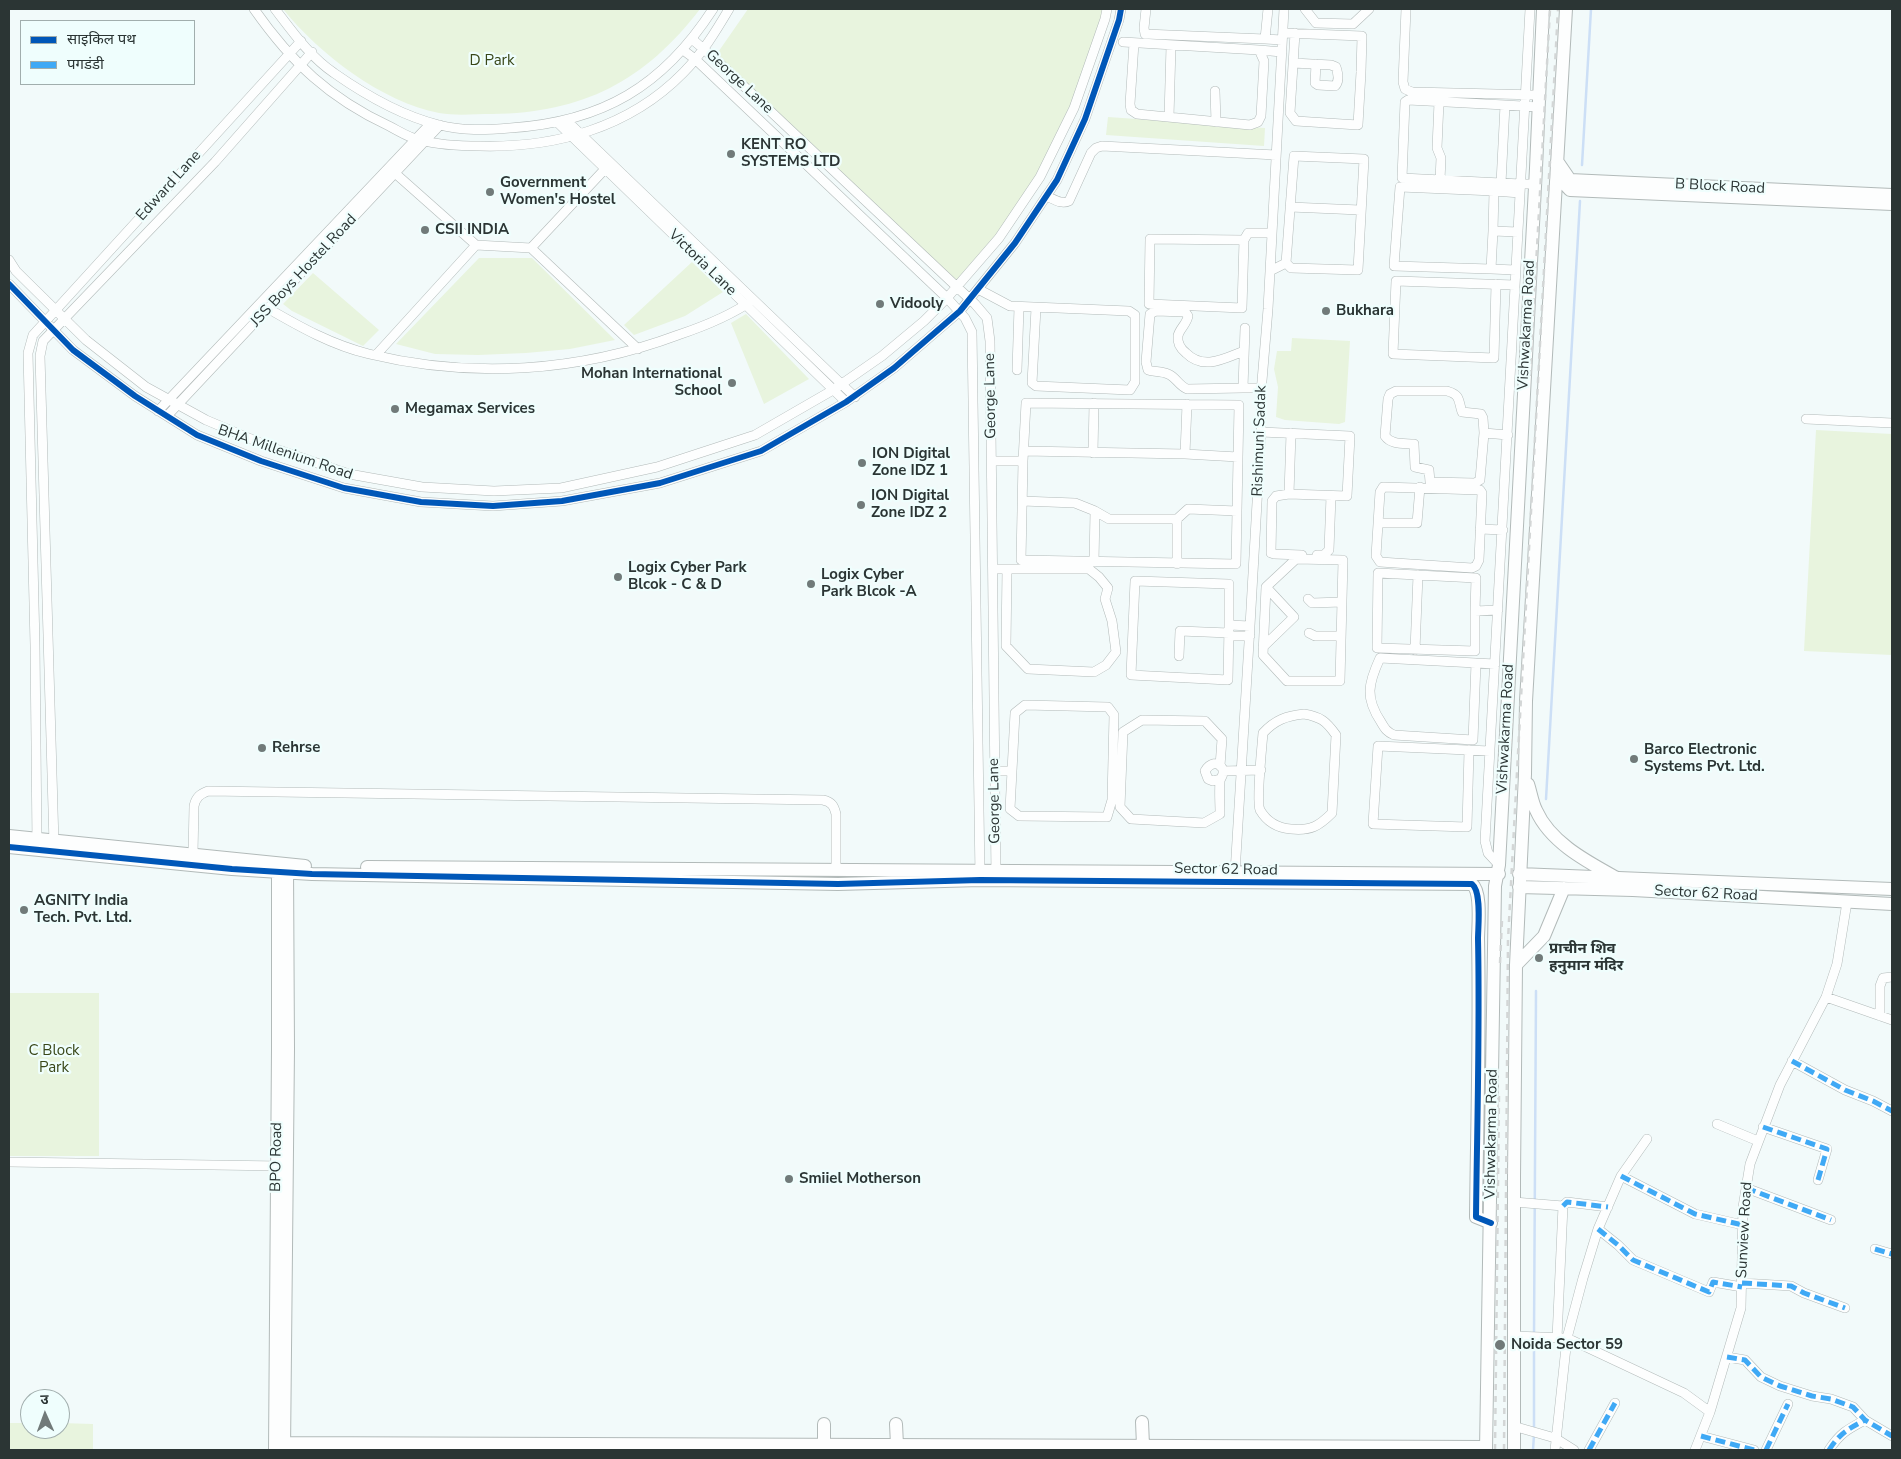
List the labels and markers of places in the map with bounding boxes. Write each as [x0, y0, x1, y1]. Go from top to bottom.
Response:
place label: KENT RO SYSTEMS LTD [741, 136, 840, 171]
marker: KENT RO SYSTEMS LTD [725, 148, 737, 160]
place label: Government Women's Hostel [500, 174, 616, 209]
marker: Government Women's Hostel [484, 186, 496, 198]
place label: CSII INDIA [435, 221, 509, 239]
marker: CSII INDIA [419, 224, 431, 236]
place label: Vidooly [890, 295, 943, 313]
marker: Vidooly [874, 298, 886, 310]
place label: Bukhara [1336, 302, 1394, 320]
marker: Bukhara [1320, 305, 1332, 317]
place label: Mohan International School [581, 365, 722, 400]
marker: Mohan International School [726, 377, 738, 389]
place label: Megamax Services [405, 400, 535, 418]
marker: Megamax Services [389, 403, 401, 415]
place label: ION Digital Zone IDZ 1 [872, 445, 950, 480]
marker: ION Digital Zone IDZ 1 [856, 457, 868, 469]
place label: ION Digital Zone IDZ 2 [871, 487, 949, 522]
marker: ION Digital Zone IDZ 2 [855, 499, 867, 511]
place label: Logix Cyber Park Blcok - C & D [628, 559, 746, 594]
place label: Logix Cyber Park Blcok -A [821, 566, 917, 601]
marker: Logix Cyber Park Blcok - C & D [612, 571, 624, 583]
marker: Logix Cyber Park Blcok -A [805, 578, 817, 590]
place label: Rehrse [272, 739, 320, 757]
place label: Barco Electronic Systems Pvt. Ltd. [1644, 741, 1765, 776]
marker: Rehrse [256, 742, 268, 754]
marker: Barco Electronic Systems Pvt. Ltd. [1628, 753, 1640, 765]
place label: AGNITY India Tech. Pvt. Ltd. [34, 892, 132, 927]
marker: AGNITY India Tech. Pvt. Ltd. [18, 904, 30, 916]
place label: प्राचीन शिव हनुमान मंदिर [1549, 940, 1623, 975]
marker: प्राचीन शिव हनुमान मंदिर [1533, 952, 1545, 964]
place label: Smiiel Motherson [799, 1170, 921, 1188]
marker: Smiiel Motherson [783, 1173, 795, 1185]
place label: Noida Sector 59 [1511, 1336, 1623, 1354]
marker: Noida Sector 59 [1493, 1338, 1507, 1352]

